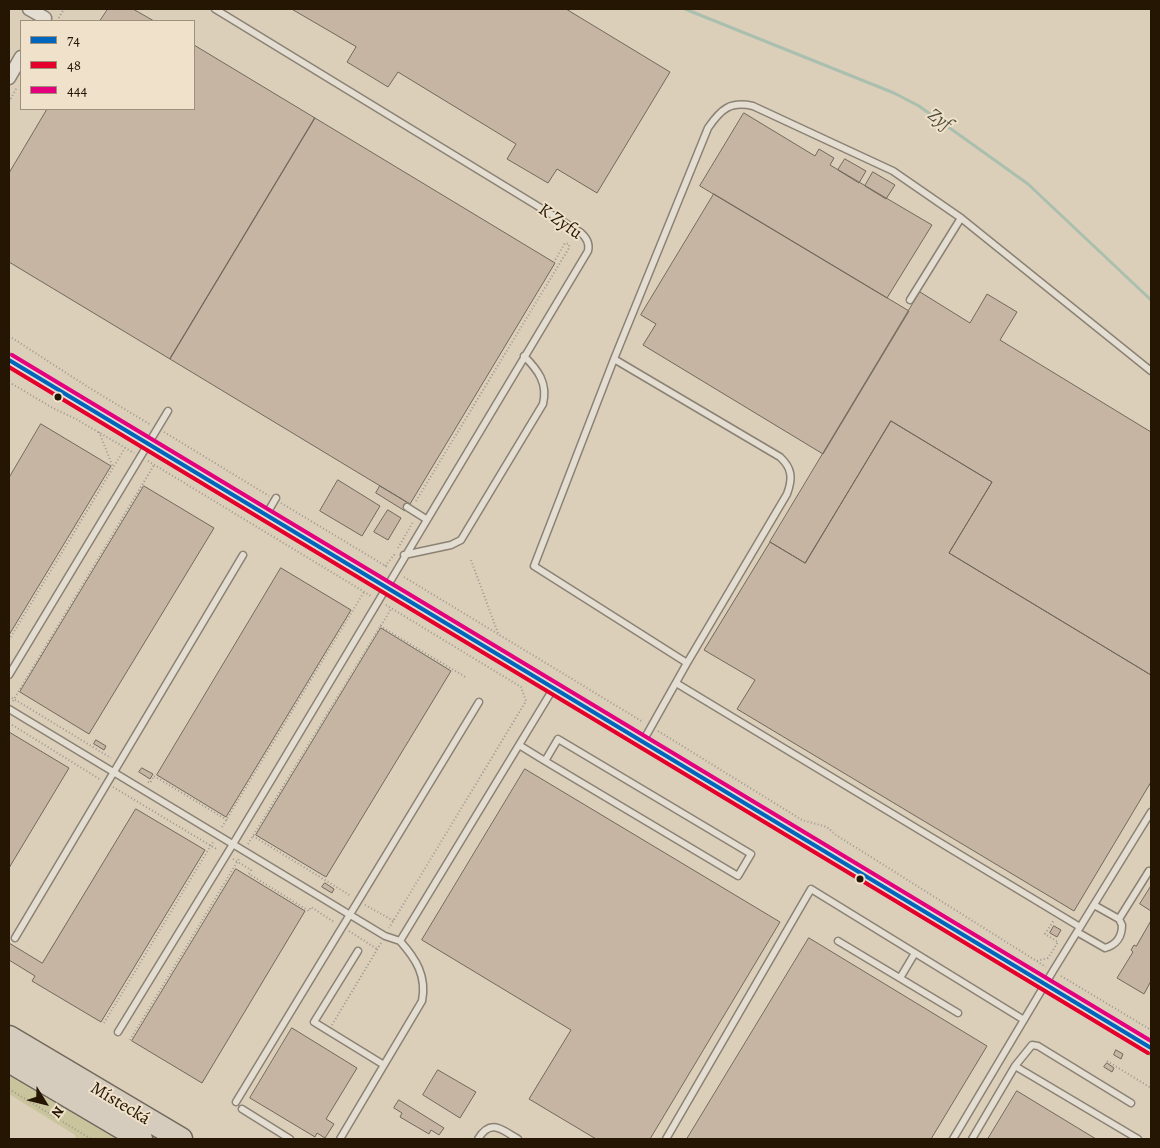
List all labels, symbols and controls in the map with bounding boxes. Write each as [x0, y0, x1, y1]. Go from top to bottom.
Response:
legend [20, 20, 195, 110]
text: 74 [67, 30, 80, 50]
text: 48 [67, 55, 81, 75]
text: 444 [67, 80, 87, 100]
water label: Zyf [923, 104, 955, 136]
street label: K Zyfu [534, 199, 586, 245]
unlabelled marker [53, 392, 63, 402]
unlabelled marker [855, 874, 865, 884]
north arrow [20, 1078, 70, 1128]
street label: Místecká [86, 1078, 154, 1130]
text: N [47, 1102, 68, 1122]

